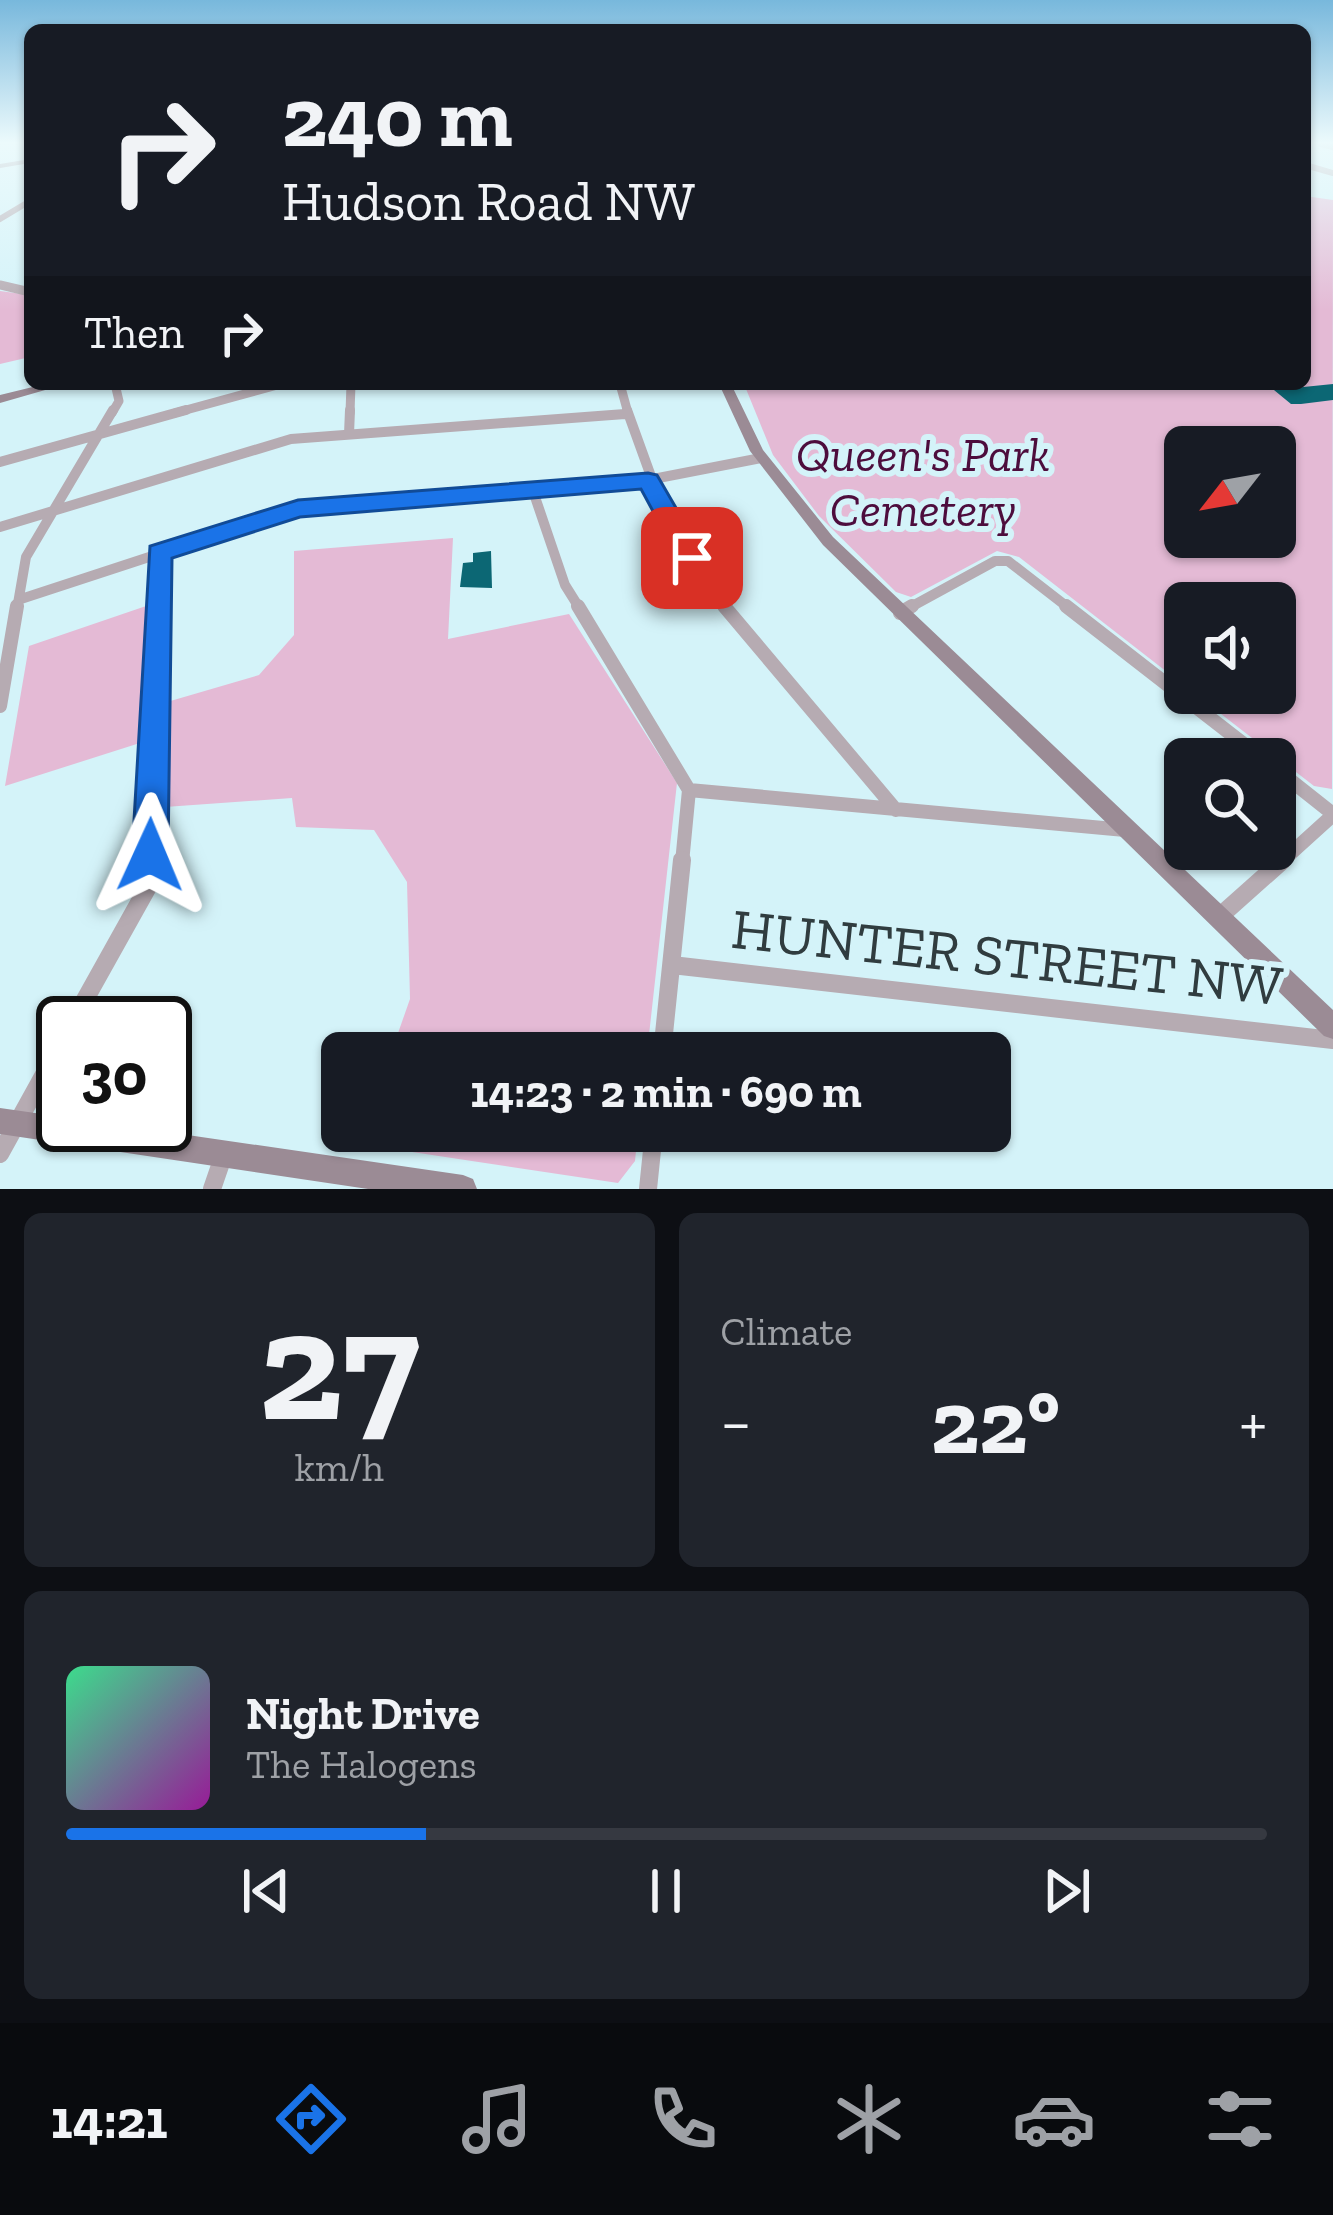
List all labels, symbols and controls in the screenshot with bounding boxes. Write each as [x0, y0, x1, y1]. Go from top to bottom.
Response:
text: 240 m [282, 67, 513, 168]
icon: right [84, 72, 240, 228]
text: Hudson Road NW [282, 169, 695, 234]
icon: right [208, 300, 274, 366]
text: Then [84, 306, 184, 360]
park label: Queen's Park Cemetery [796, 426, 1050, 538]
north arrow [1164, 426, 1296, 558]
map controls [1164, 426, 1296, 870]
pin [641, 507, 743, 609]
icon: arrive [659, 525, 725, 591]
button: sound [1164, 582, 1296, 714]
button: search [1164, 738, 1296, 870]
position arrow [87, 792, 213, 918]
street label: HUNTER STREET NW [728, 894, 1286, 1020]
speed limit sign: 30 [36, 996, 192, 1152]
text: 14:23 · 2 min · 690 m [470, 1065, 862, 1119]
text: 27 [259, 1272, 420, 1459]
text: Climate [721, 1308, 852, 1355]
text: 22° [931, 1368, 1060, 1476]
text: − [721, 1383, 751, 1462]
text: + [1239, 1383, 1267, 1462]
text: km/h [295, 1444, 384, 1491]
text: Night Drive [246, 1687, 480, 1741]
text: The Halogens [246, 1741, 477, 1788]
icon: previous [233, 1858, 299, 1924]
icon: pause [633, 1858, 699, 1924]
icon: next [1034, 1858, 1100, 1924]
icon: directions [269, 2077, 353, 2161]
icon: music [455, 2077, 539, 2161]
icon: phone [641, 2077, 725, 2161]
icon: climate [827, 2077, 911, 2161]
icon: car [1012, 2077, 1096, 2161]
icon: filters [1198, 2077, 1282, 2161]
text: 14:21 [51, 2087, 168, 2152]

